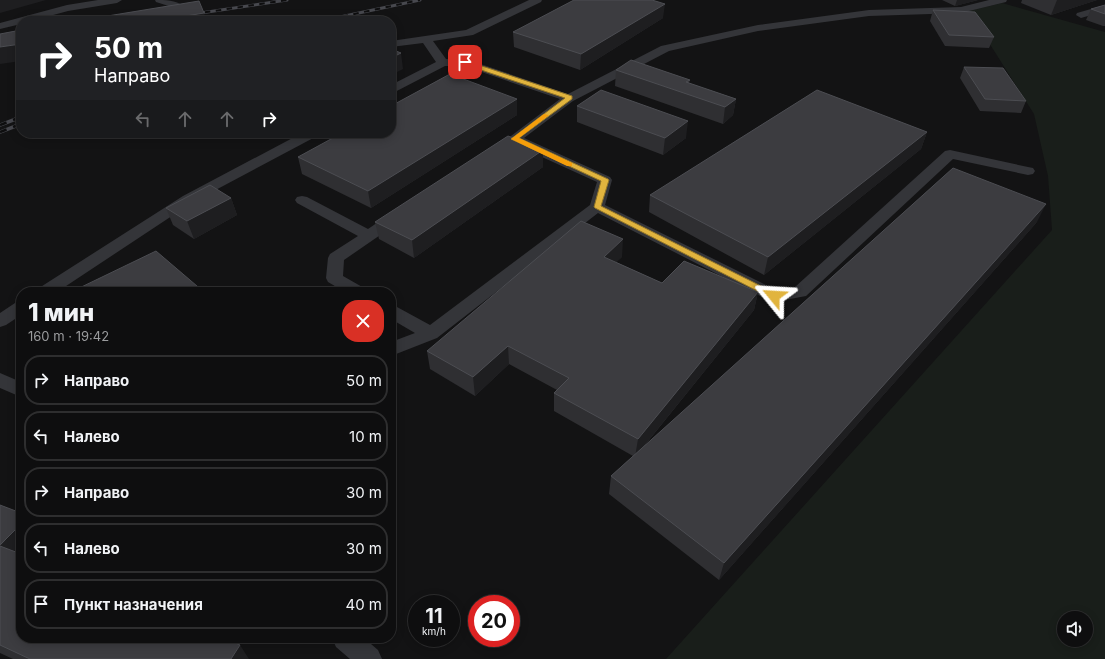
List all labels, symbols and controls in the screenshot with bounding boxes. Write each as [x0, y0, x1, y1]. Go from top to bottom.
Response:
text: 50 m [94, 31, 163, 65]
icon: right [28, 32, 80, 84]
pin [448, 45, 482, 79]
icon: arrive [454, 51, 476, 73]
text: Направо [94, 65, 170, 86]
icon: left [132, 108, 154, 130]
icon: ahead [174, 108, 196, 130]
icon: ahead [216, 108, 238, 130]
icon: right [258, 108, 280, 130]
position arrow [753, 275, 795, 317]
text: 1 мин [28, 298, 94, 327]
button: close [342, 300, 384, 342]
text: 160 m · 19:42 [28, 328, 109, 344]
icon: right [30, 369, 52, 391]
text: Направо [64, 371, 129, 390]
text: 50 m [346, 371, 382, 390]
icon: left [30, 425, 52, 447]
text: Налево [64, 427, 120, 446]
text: 10 m [349, 427, 382, 446]
icon: right [30, 481, 52, 503]
text: Направо [64, 483, 129, 502]
text: 30 m [346, 483, 382, 502]
icon: left [30, 537, 52, 559]
text: Налево [64, 539, 120, 558]
text: 30 m [346, 539, 382, 558]
icon: arrive [30, 593, 52, 615]
text: Пункт назначения [64, 595, 203, 614]
text: 40 m [345, 595, 382, 614]
speed limit sign: 20 [468, 595, 520, 647]
text: 11 [425, 604, 443, 628]
map controls [1057, 611, 1093, 647]
button: sound [1057, 611, 1093, 647]
text: km/h [422, 625, 446, 637]

